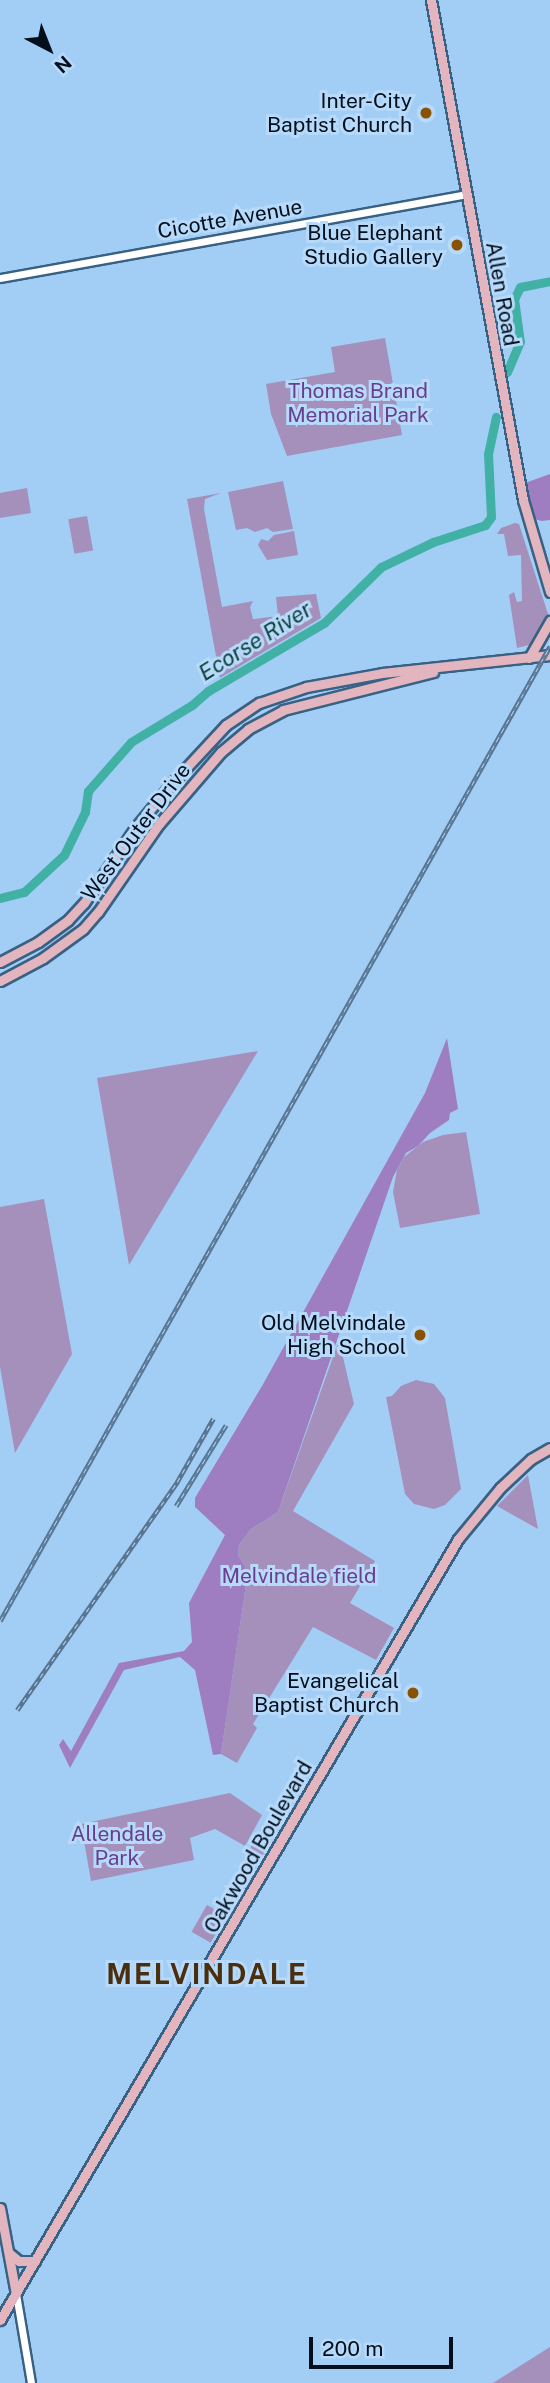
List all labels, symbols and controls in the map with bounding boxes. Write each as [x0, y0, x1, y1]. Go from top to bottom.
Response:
north arrow [14, 14, 84, 84]
text: N [50, 51, 76, 78]
place label: Inter-City Baptist Church [267, 88, 412, 138]
marker: Inter-City Baptist Church [418, 105, 434, 121]
street label: Cicotte Avenue [156, 194, 304, 244]
place label: Blue Elephant Studio Gallery [304, 220, 443, 270]
marker: Blue Elephant Studio Gallery [449, 237, 465, 253]
street label: Allen Road [480, 240, 524, 348]
park label: Thomas Brand Memorial Park [287, 378, 429, 428]
water label: Ecorse River [193, 595, 317, 687]
street label: West Outer Drive [76, 758, 196, 906]
place label: Old Melvindale High School [261, 1310, 406, 1360]
marker: Old Melvindale High School [412, 1327, 428, 1343]
park label: Melvindale field [221, 1563, 377, 1589]
place label: Evangelical Baptist Church [254, 1668, 399, 1718]
marker: Evangelical Baptist Church [405, 1685, 421, 1701]
street label: Oakwood Boulevard [198, 1756, 318, 1938]
park label: Allendale Park [71, 1821, 163, 1871]
district label: MELVINDALE [108, 1957, 306, 1991]
scale bar [312, 2324, 456, 2368]
text: 200 m [322, 2336, 383, 2361]

